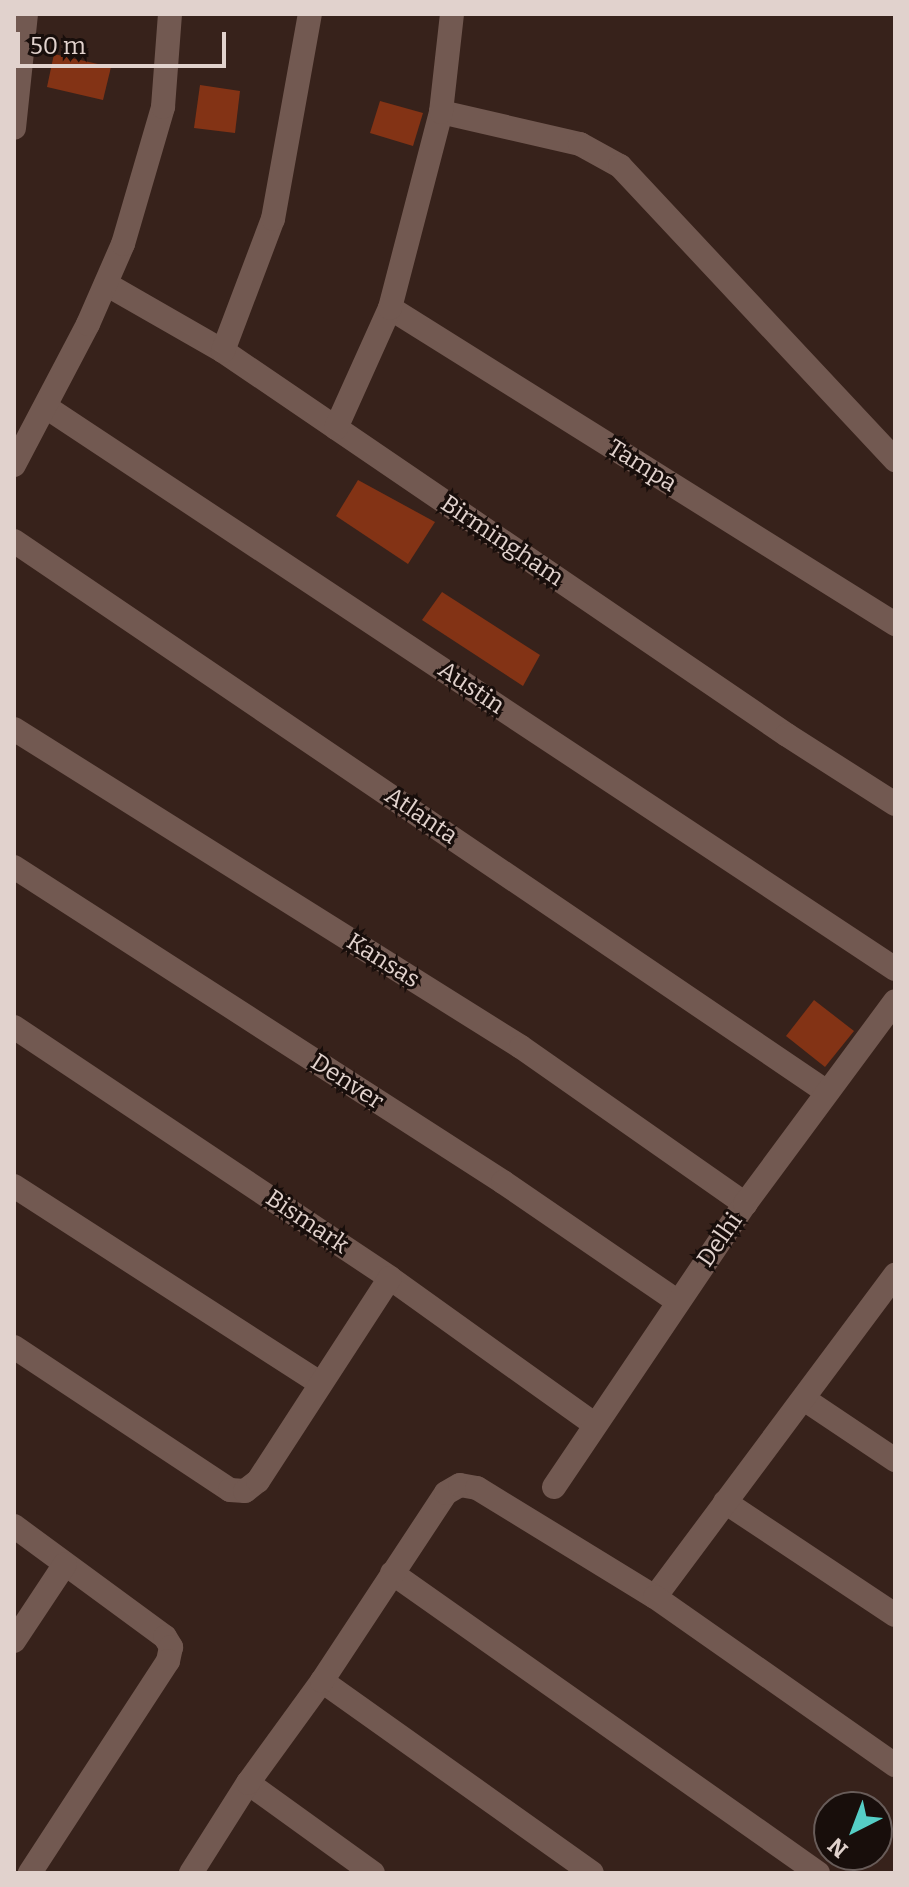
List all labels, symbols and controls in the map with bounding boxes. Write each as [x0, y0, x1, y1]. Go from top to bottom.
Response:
scale bar [20, 16, 230, 66]
text: 50 m [30, 32, 86, 60]
street label: Tampa [602, 434, 682, 498]
street label: Birmingham [435, 489, 569, 593]
street label: Austin [432, 655, 510, 721]
street label: Atlanta [379, 781, 463, 851]
street label: Kansas [341, 927, 425, 995]
street label: Denver [305, 1048, 389, 1116]
street label: Bismark [260, 1184, 354, 1260]
street label: Delhi [691, 1207, 749, 1273]
north arrow [813, 1791, 893, 1871]
text: N [823, 1832, 853, 1863]

